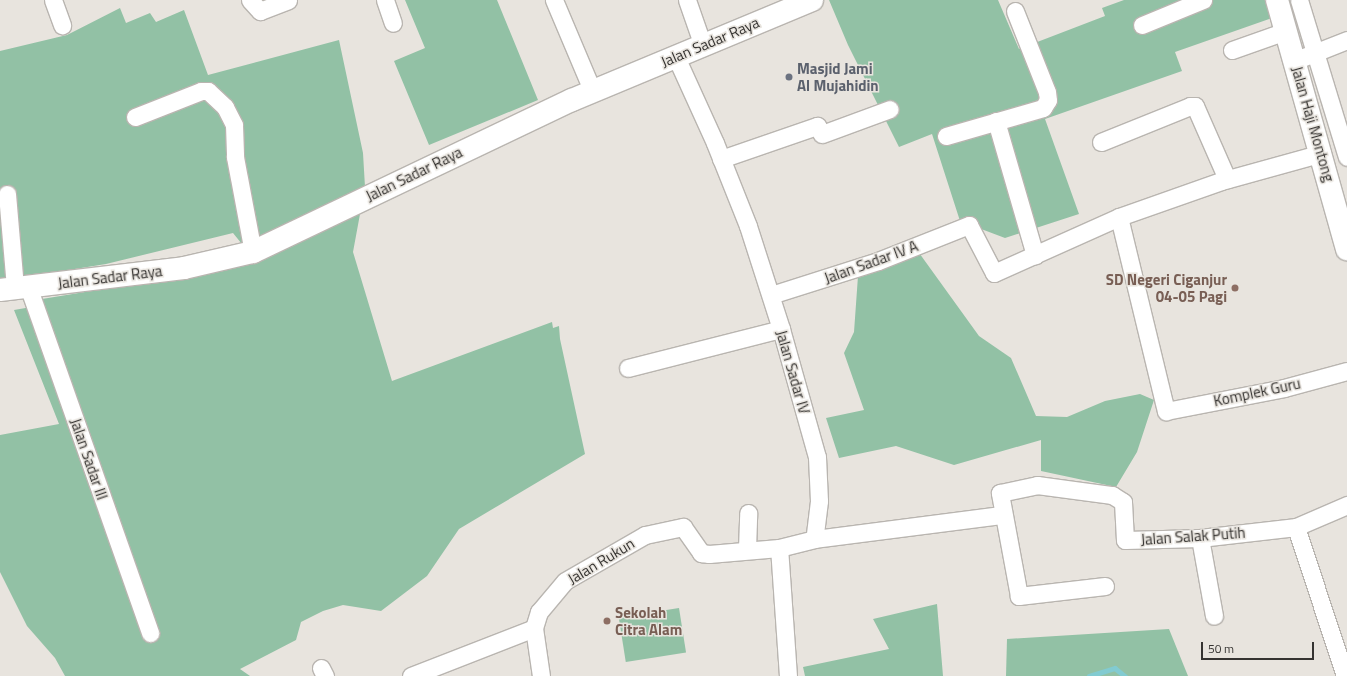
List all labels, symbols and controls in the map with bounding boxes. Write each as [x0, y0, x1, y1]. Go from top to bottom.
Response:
street label: Jalan Sadar Raya [658, 13, 762, 71]
place label: Masjid Jami Al Mujahidin [797, 59, 879, 94]
street label: Jalan Haji Montong [1288, 64, 1338, 184]
marker: Masjid Jami Al Mujahidin [784, 72, 794, 82]
street label: Jalan Sadar Raya [363, 143, 465, 205]
street label: Jalan Sadar IV A [822, 237, 920, 287]
street label: Jalan Sadar Raya [57, 262, 163, 292]
place label: SD Negeri Ciganjur 04-05 Pagi [1106, 270, 1227, 305]
marker: SD Negeri Ciganjur 04-05 Pagi [1230, 283, 1240, 293]
street label: Jalan Sadar IV [772, 328, 814, 416]
street label: Komplek Guru [1212, 374, 1302, 410]
street label: Jalan Sadar III [67, 416, 111, 502]
street label: Jalan Salak Putih [1140, 523, 1246, 549]
street label: Jalan Rukun [564, 534, 638, 588]
place label: Sekolah Citra Alam [615, 603, 682, 638]
marker: Sekolah Citra Alam [602, 616, 612, 626]
scale bar [1203, 634, 1316, 660]
text: 50 m [1208, 639, 1234, 658]

